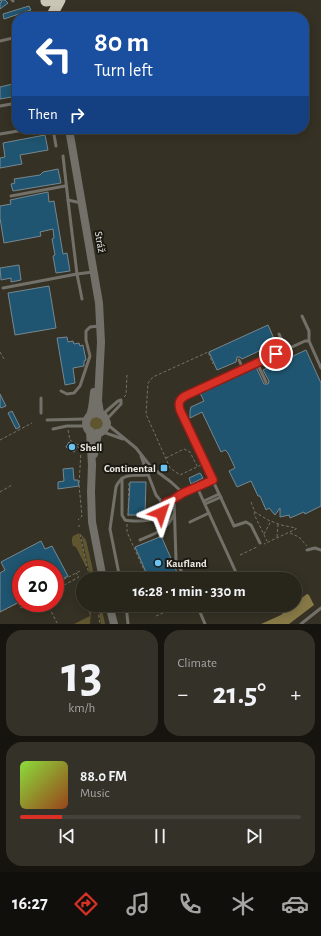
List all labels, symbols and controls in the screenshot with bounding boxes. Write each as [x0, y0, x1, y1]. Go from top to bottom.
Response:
icon: left [28, 28, 80, 80]
text: 80 m [94, 29, 149, 57]
text: Turn left [94, 62, 153, 80]
icon: right [66, 104, 88, 126]
text: Then [28, 107, 58, 122]
street label: Stráž [93, 230, 107, 254]
pin [259, 337, 293, 371]
icon: arrive [265, 343, 287, 365]
marker: Shell [67, 442, 77, 452]
place label: Shell [80, 442, 102, 453]
place label: Continental [104, 463, 156, 474]
marker: Continental [159, 463, 169, 473]
position arrow [140, 492, 182, 534]
marker: Kaufland [153, 558, 163, 568]
place label: Kaufland [166, 558, 207, 569]
speed limit sign: 20 [12, 560, 64, 612]
text: 16:28 · 1 min · 330 m [132, 584, 246, 599]
text: 13 [61, 649, 102, 701]
text: Climate [178, 657, 217, 670]
text: 21.5° [212, 679, 266, 709]
text: − [178, 683, 188, 705]
text: + [290, 683, 301, 705]
text: km/h [68, 702, 95, 715]
text: 88.0 FM [80, 769, 127, 784]
text: Music [80, 787, 110, 800]
icon: previous [56, 825, 78, 847]
icon: pause [149, 825, 171, 847]
icon: next [243, 825, 265, 847]
icon: directions [72, 890, 100, 918]
icon: music [124, 890, 152, 918]
icon: phone [176, 890, 204, 918]
icon: climate [229, 890, 257, 918]
icon: car [281, 890, 309, 918]
text: 16:27 [12, 895, 48, 913]

